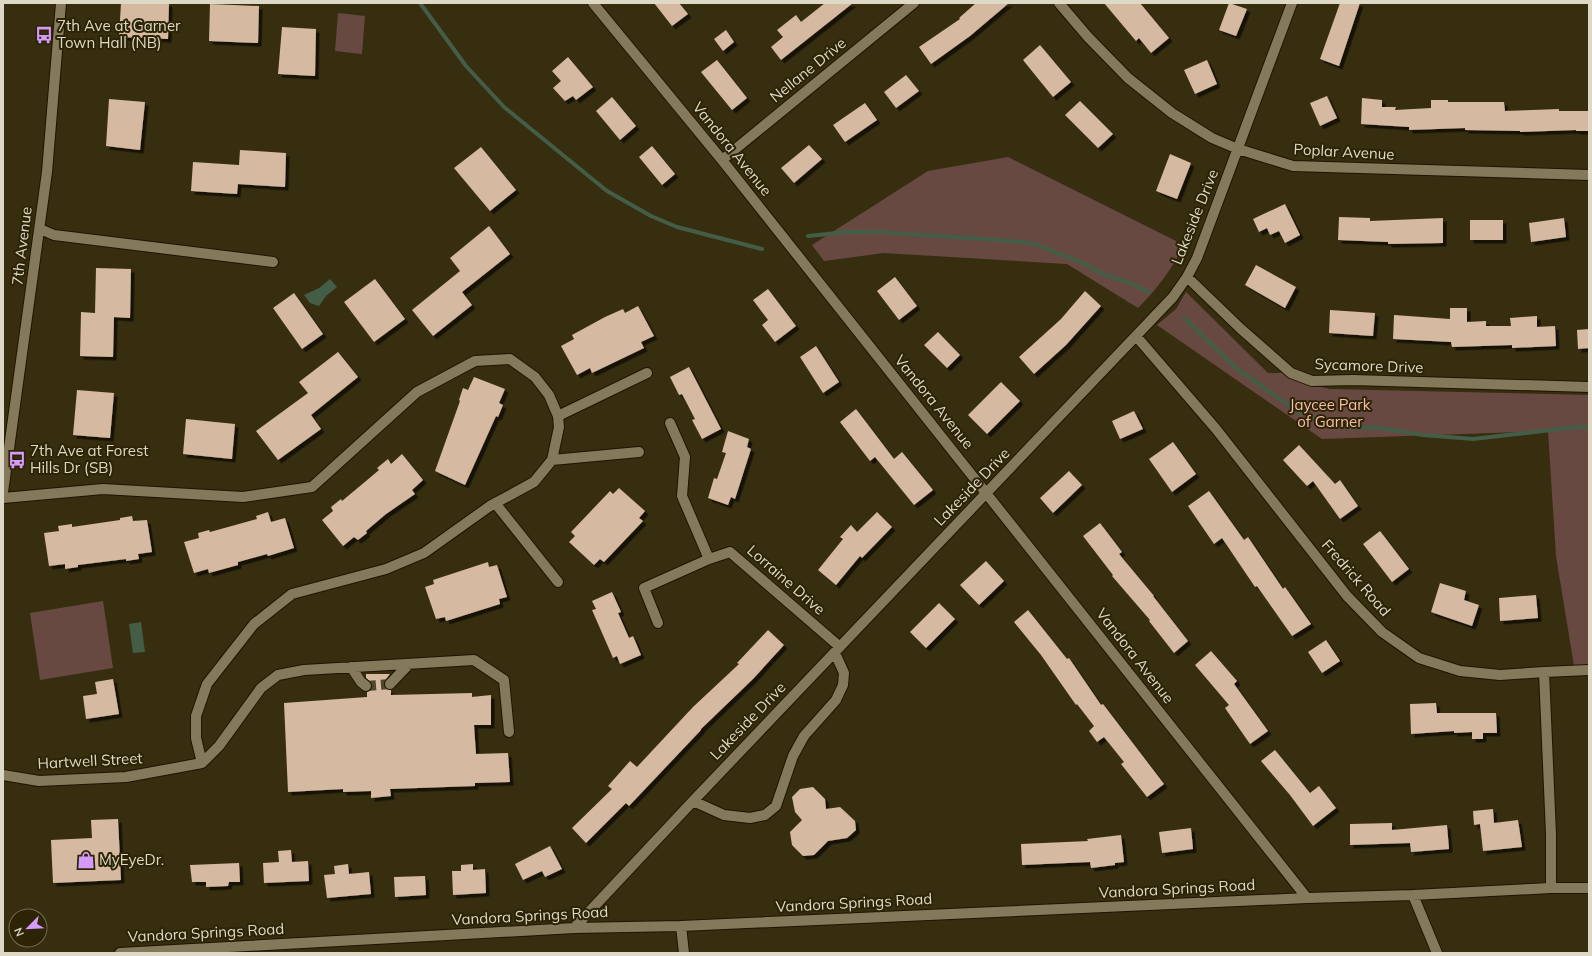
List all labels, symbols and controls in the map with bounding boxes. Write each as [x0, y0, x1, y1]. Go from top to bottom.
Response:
place label: 7th Ave at Garner Town Hall (NB) [57, 16, 181, 52]
bus stop icon: 7th Ave at Garner Town Hall (NB) [34, 25, 54, 45]
street label: Nellane Drive [766, 33, 850, 106]
street label: Vandora Avenue [689, 98, 776, 200]
street label: Poplar Avenue [1293, 139, 1395, 164]
street label: Lakeside Drive [1167, 166, 1222, 267]
street label: 7th Avenue [7, 205, 36, 286]
street label: Vandora Avenue [891, 351, 978, 453]
street label: Sycamore Drive [1314, 354, 1424, 377]
park label: Jaycee Park of Garner [1290, 395, 1371, 431]
place label: 7th Ave at Forest Hills Dr (SB) [30, 441, 149, 477]
street label: Lakeside Drive [930, 444, 1014, 530]
bus stop icon: 7th Ave at Forest Hills Dr (SB) [7, 450, 27, 470]
street label: Fredrick Road [1318, 535, 1395, 620]
street label: Lorraine Drive [743, 541, 829, 619]
street label: Vandora Avenue [1092, 604, 1178, 707]
street label: Lakeside Drive [706, 678, 790, 764]
street label: Hartwell Street [37, 748, 143, 773]
shop icon: MyEyeDr. [76, 850, 96, 870]
place label: MyEyeDr. [99, 850, 164, 869]
street label: Vandora Springs Road [1098, 875, 1256, 902]
street label: Vandora Springs Road [775, 889, 933, 916]
street label: Vandora Springs Road [451, 902, 609, 929]
north arrow [8, 908, 48, 948]
street label: Vandora Springs Road [127, 919, 285, 946]
text: N [11, 925, 27, 939]

